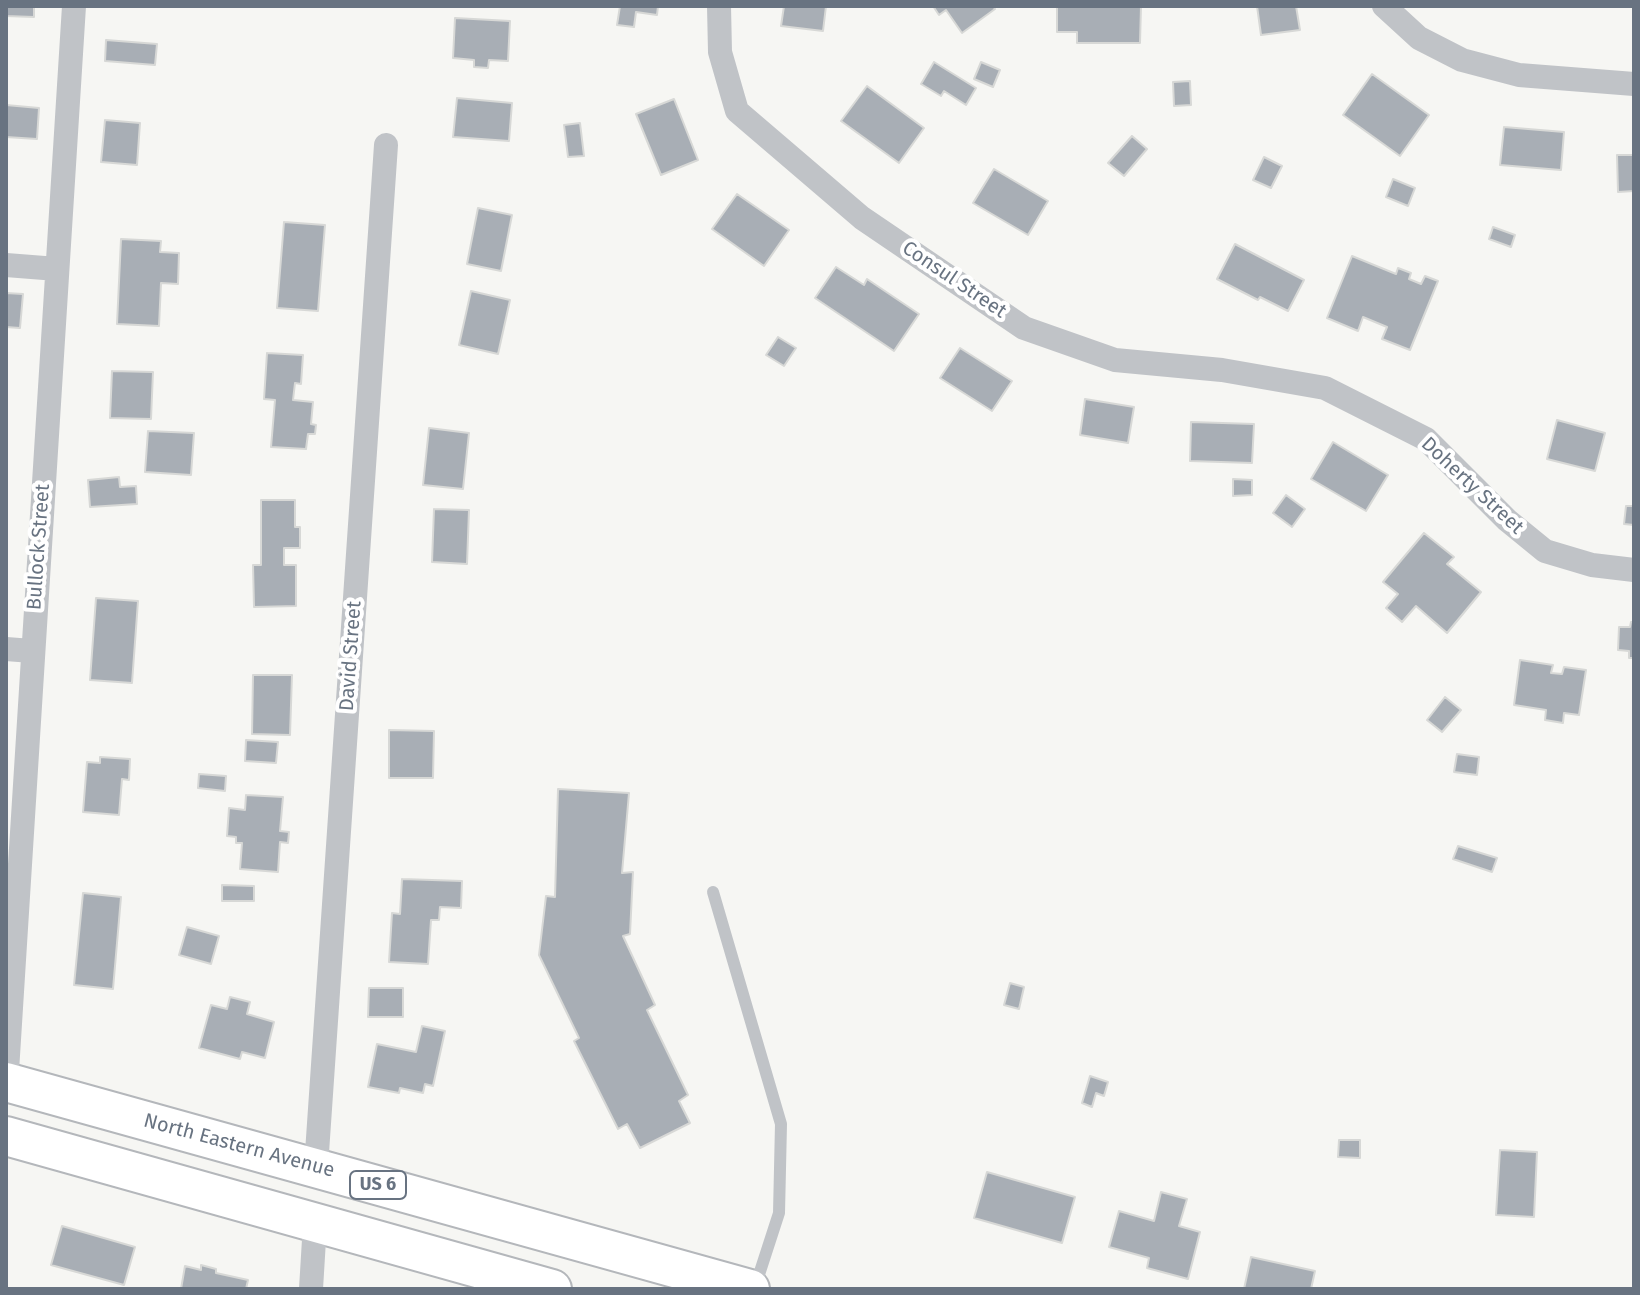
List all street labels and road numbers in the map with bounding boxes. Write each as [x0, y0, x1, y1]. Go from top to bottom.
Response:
street label: Consul Street [897, 236, 1011, 324]
street label: Doherty Street [1416, 432, 1528, 540]
street label: Bullock Street [23, 483, 55, 611]
street label: David Street [335, 600, 367, 712]
street label: North Eastern Avenue [141, 1109, 337, 1183]
road number: US 6 [350, 1171, 406, 1199]

